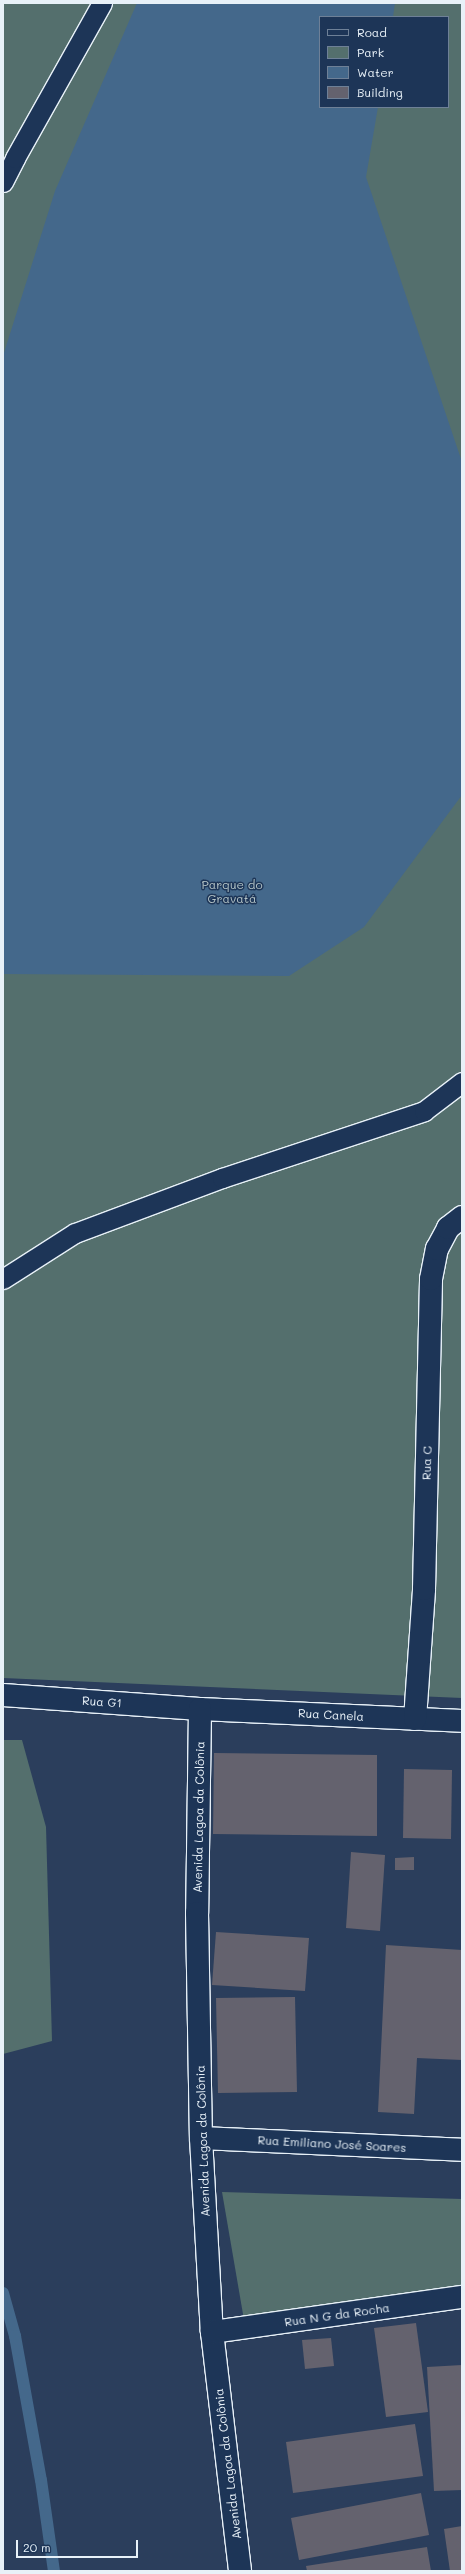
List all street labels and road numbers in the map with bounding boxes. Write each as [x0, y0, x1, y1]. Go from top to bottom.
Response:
street label: Rua C [419, 1446, 435, 1480]
street label: Rua G1 [82, 1693, 122, 1711]
street label: Rua Canela [298, 1706, 364, 1724]
street label: Avenida Lagoa da Colônia [190, 1741, 208, 1893]
street label: Avenida Lagoa da Colônia [193, 2065, 213, 2217]
street label: Rua Emiliano José Soares [257, 2133, 407, 2155]
street label: Rua N G da Rocha [283, 2300, 391, 2330]
street label: Avenida Lagoa da Colônia [212, 2388, 244, 2540]

